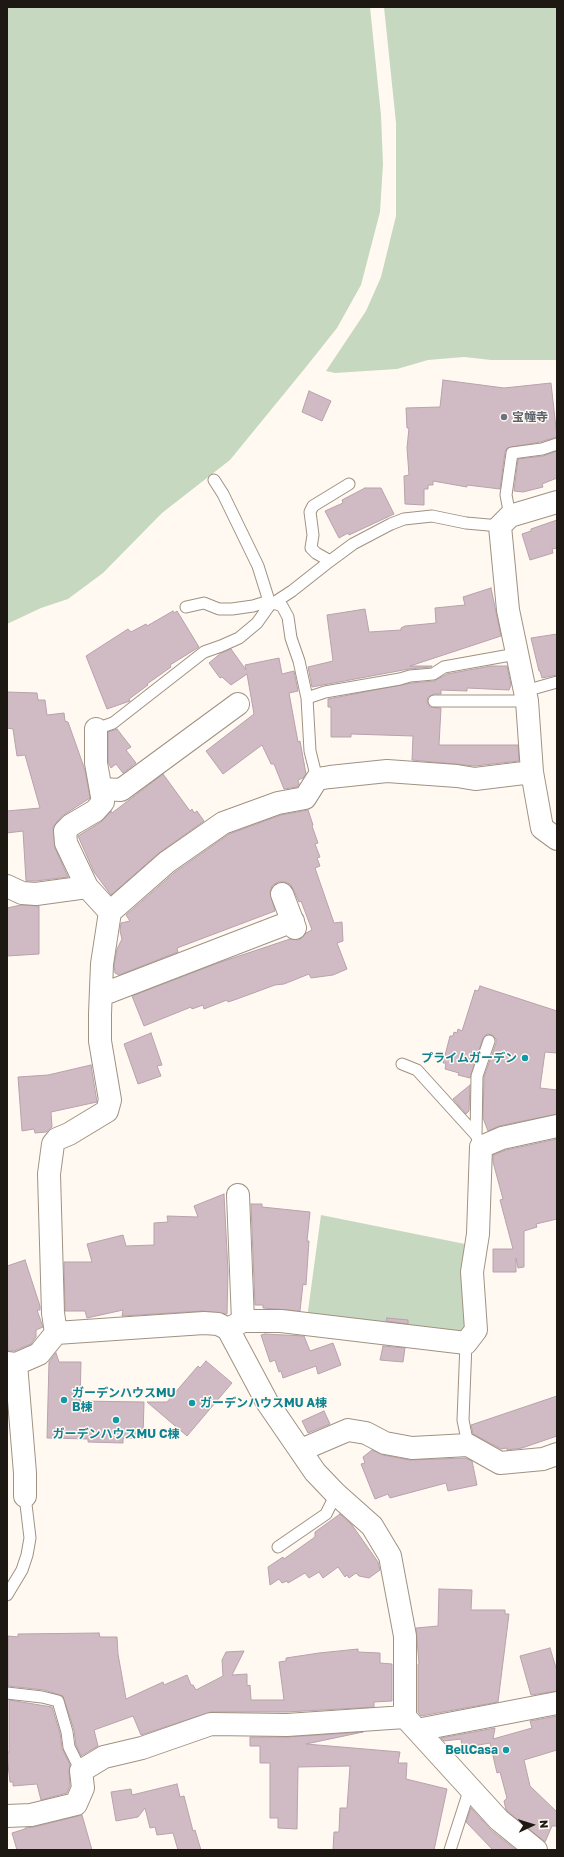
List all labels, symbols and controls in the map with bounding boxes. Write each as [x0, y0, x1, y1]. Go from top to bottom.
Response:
place label: 宝幢寺 [512, 410, 548, 424]
marker: 宝幢寺 [499, 412, 509, 422]
place label: プライムガーデン [421, 1051, 517, 1065]
marker: プライムガーデン [520, 1053, 530, 1063]
place label: ガーデンハウスMU B棟 [72, 1386, 175, 1414]
marker: ガーデンハウスMU B棟 [59, 1395, 69, 1405]
place label: ガーデンハウスMU A棟 [200, 1396, 327, 1410]
marker: ガーデンハウスMU A棟 [187, 1398, 197, 1408]
marker: ガーデンハウスMU C棟 [111, 1415, 121, 1425]
place label: ガーデンハウスMU C棟 [53, 1427, 179, 1441]
place label: BellCasa [445, 1743, 498, 1757]
marker: BellCasa [501, 1745, 511, 1755]
north arrow [512, 1805, 552, 1845]
text: N [538, 1819, 551, 1829]

